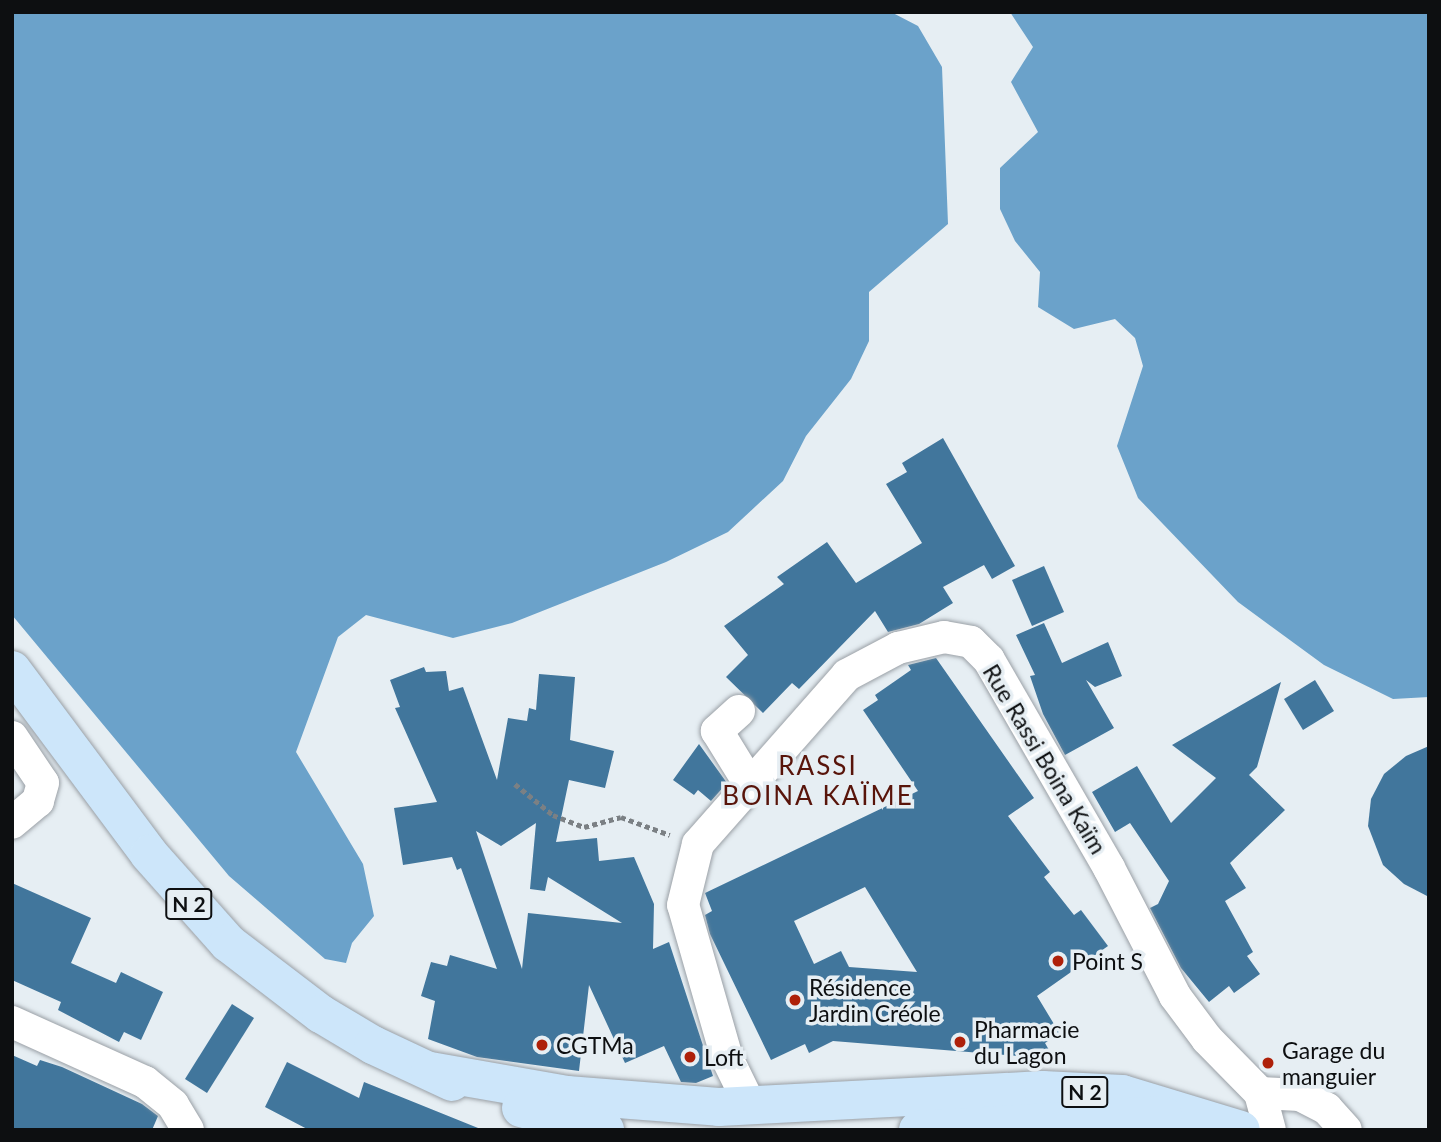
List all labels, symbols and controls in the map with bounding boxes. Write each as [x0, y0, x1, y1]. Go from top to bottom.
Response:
street label: Rue Rassi Boina Kaïm [977, 659, 1113, 859]
district label: RASSI BOINA KAÏME [723, 750, 913, 812]
road number: N 2 [164, 886, 214, 922]
place label: Point S [1072, 947, 1143, 975]
marker: Point S [1050, 953, 1066, 969]
place label: Résidence Jardin Créole [809, 973, 941, 1027]
marker: Résidence Jardin Créole [787, 992, 803, 1008]
place label: Pharmacie du Lagon [974, 1015, 1079, 1069]
place label: CGTMa [556, 1031, 634, 1059]
marker: Pharmacie du Lagon [952, 1034, 968, 1050]
place label: Garage du manguier [1282, 1036, 1385, 1090]
marker: CGTMa [534, 1037, 550, 1053]
place label: Loft [704, 1043, 744, 1071]
marker: Loft [682, 1049, 698, 1065]
marker: Garage du manguier [1260, 1055, 1276, 1071]
road number: N 2 [1060, 1074, 1110, 1110]

